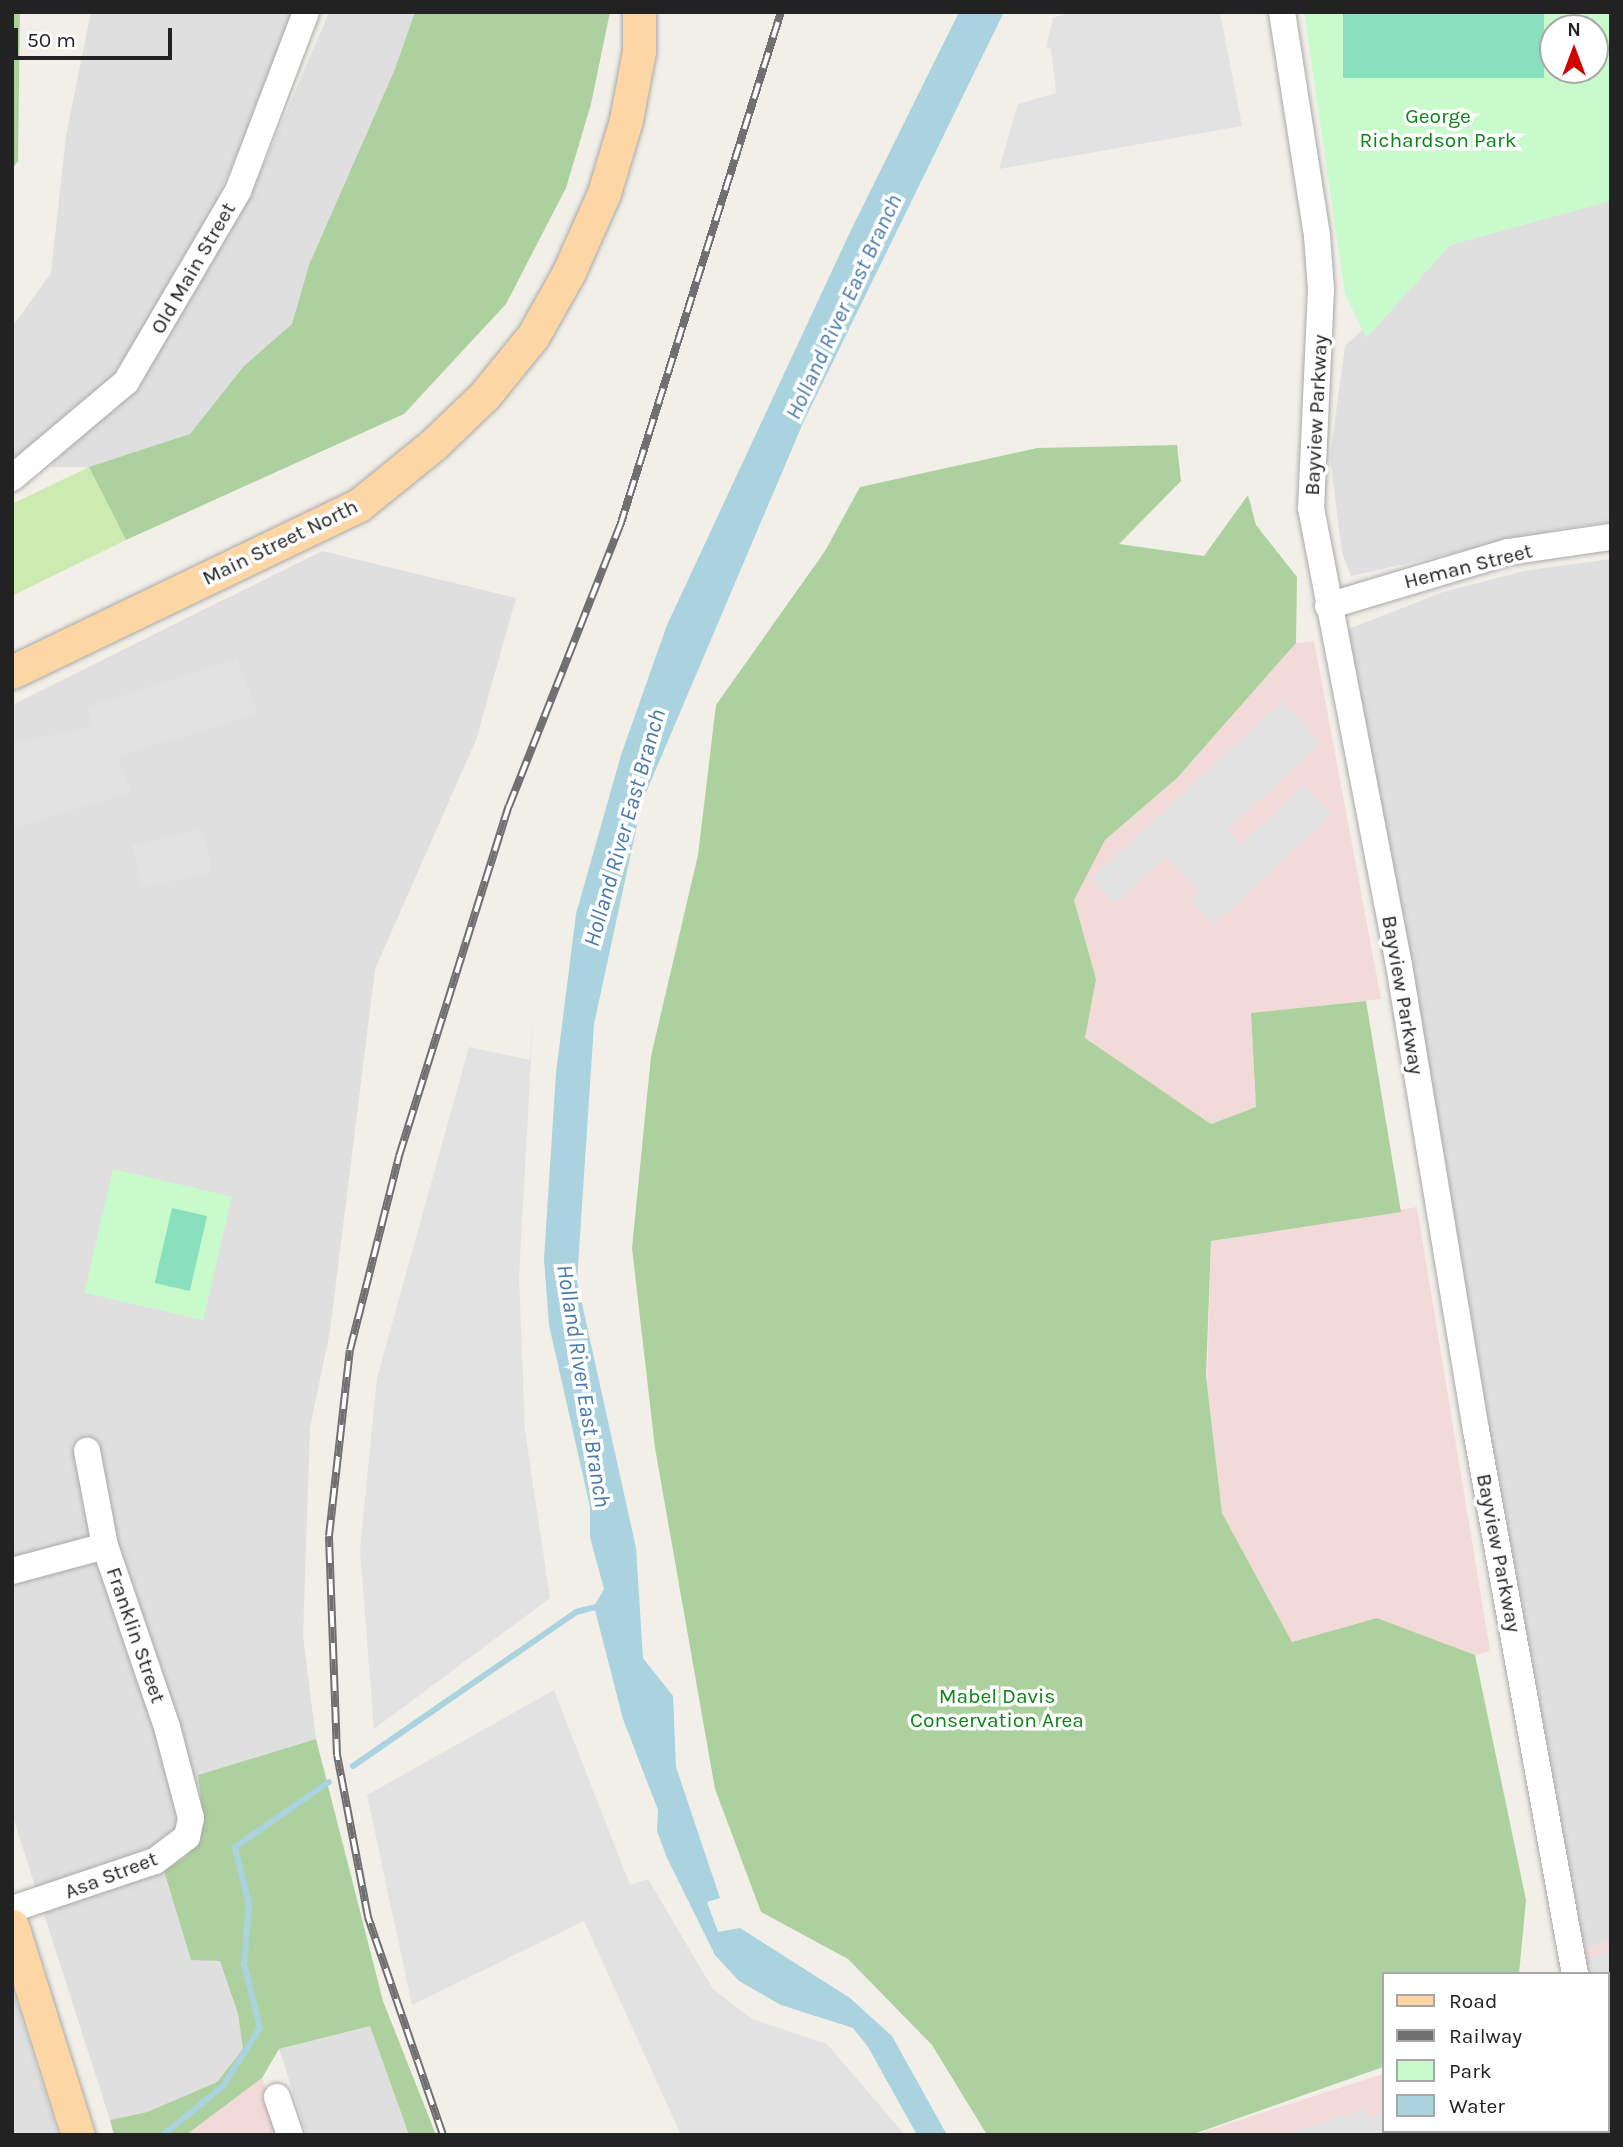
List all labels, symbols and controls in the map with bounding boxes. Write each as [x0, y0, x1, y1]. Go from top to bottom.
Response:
scale bar [18, 14, 175, 58]
north arrow [1539, 14, 1609, 84]
text: N [1567, 19, 1581, 41]
text: 50 m [27, 28, 76, 52]
park label: George Richardson Park [1359, 103, 1517, 153]
water label: Holland River East Branch [780, 190, 908, 424]
street label: Old Main Street [145, 198, 241, 338]
street label: Bayview Parkway [1299, 334, 1333, 496]
street label: Main Street North [198, 493, 362, 591]
street label: Heman Street [1401, 538, 1535, 594]
water label: Holland River East Branch [578, 706, 672, 950]
street label: Bayview Parkway [1377, 913, 1429, 1077]
water label: Holland River East Branch [550, 1263, 616, 1509]
street label: Bayview Parkway [1471, 1471, 1527, 1635]
street label: Franklin Street [101, 1564, 171, 1706]
park label: Mabel Davis Conservation Area [910, 1683, 1084, 1733]
street label: Asa Street [61, 1846, 161, 1904]
legend [1382, 1972, 1609, 2133]
text: Road [1449, 1989, 1497, 2013]
text: Railway [1449, 2024, 1522, 2048]
text: Park [1449, 2059, 1492, 2083]
text: Water [1449, 2094, 1505, 2118]

